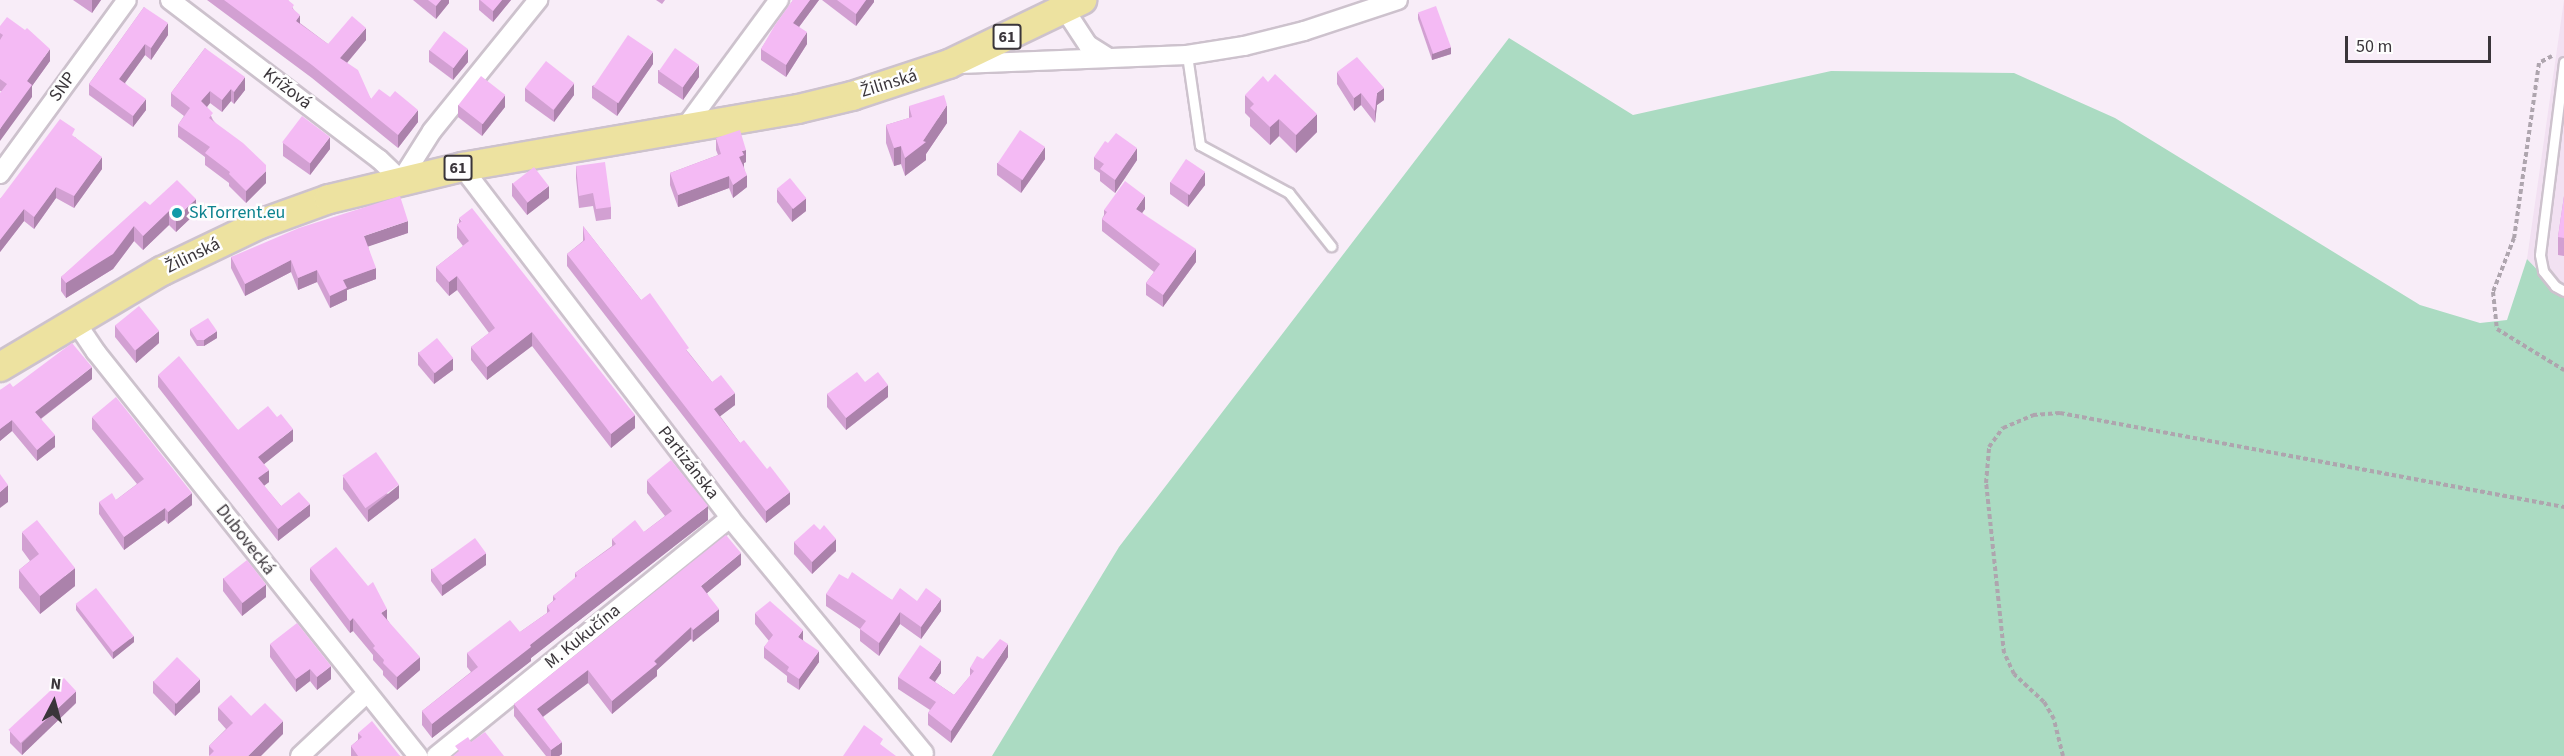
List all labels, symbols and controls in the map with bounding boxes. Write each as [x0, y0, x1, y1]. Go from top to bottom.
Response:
road number: 61 [992, 24, 1022, 50]
scale bar [2348, 24, 2494, 62]
text: 50 m [2356, 34, 2392, 59]
street label: Krížová [258, 64, 316, 114]
street label: Žilinská [858, 65, 920, 103]
street label: SNP [45, 68, 81, 106]
road number: 61 [443, 155, 473, 181]
place label: SkTorrent.eu [189, 202, 285, 224]
marker: SkTorrent.eu [170, 206, 184, 220]
street label: Žilinská [162, 234, 224, 278]
street label: Partizánska [653, 422, 723, 504]
street label: Dubovecká [211, 500, 279, 580]
street label: M. Kukučína [541, 600, 625, 674]
north arrow [24, 672, 84, 732]
text: N [49, 673, 62, 696]

